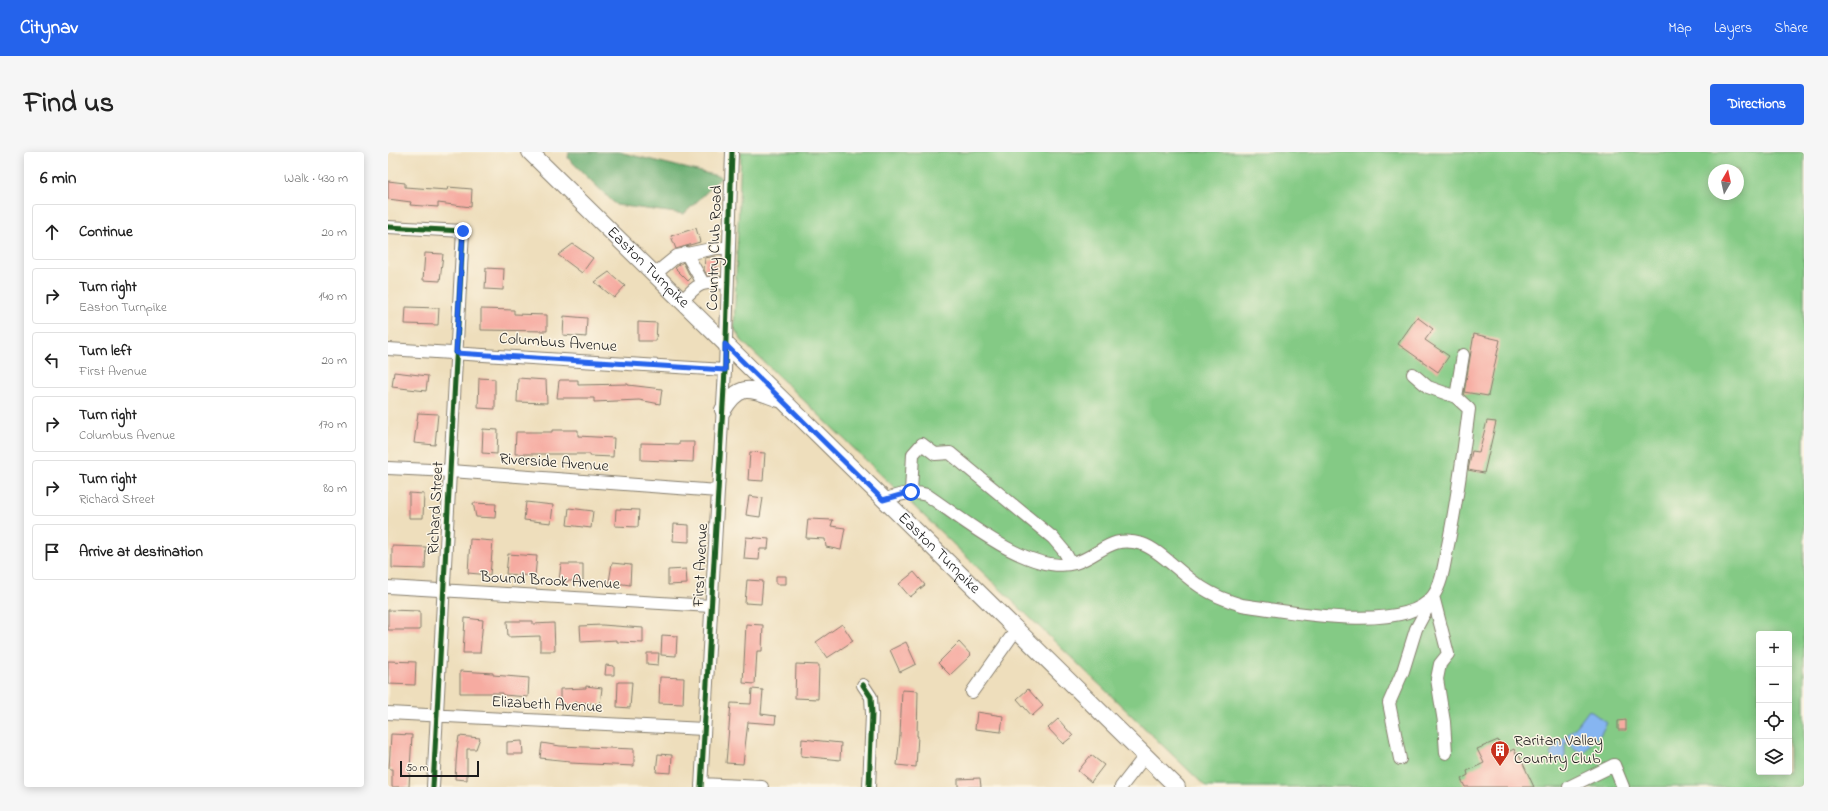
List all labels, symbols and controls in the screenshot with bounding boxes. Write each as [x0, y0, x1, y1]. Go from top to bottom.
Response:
text: Citynav [20, 15, 78, 42]
text: Map [1668, 18, 1692, 39]
text: Layers [1714, 18, 1752, 39]
text: Share [1774, 18, 1808, 39]
text: Find us [24, 84, 114, 125]
button: Directions [1710, 84, 1804, 125]
north arrow [1708, 164, 1744, 200]
text: 6 min [40, 166, 76, 191]
text: Walk · 430 m [284, 169, 348, 188]
street label: Country Club Road [701, 185, 729, 311]
icon: ahead [41, 221, 63, 243]
text: Continue [79, 221, 133, 243]
street label: Easton Turnpike [601, 221, 695, 315]
route end [454, 222, 472, 240]
text: 20 m [322, 223, 347, 242]
text: Turn right [79, 276, 137, 298]
icon: right [41, 285, 63, 307]
text: 140 m [319, 287, 347, 306]
text: Easton Turnpike [79, 298, 167, 317]
street label: Columbus Avenue [498, 327, 619, 359]
text: Turn left [79, 340, 132, 362]
icon: left [41, 349, 63, 371]
text: 20 m [322, 351, 347, 370]
text: First Avenue [79, 362, 147, 381]
text: Turn right [79, 404, 137, 426]
icon: right [41, 413, 63, 435]
text: 170 m [319, 415, 347, 434]
text: Columbus Avenue [79, 426, 175, 445]
street label: Riverside Avenue [499, 447, 610, 479]
street label: Richard Street [422, 460, 450, 555]
text: Turn right [79, 468, 137, 490]
icon: right [41, 477, 63, 499]
text: 80 m [323, 479, 347, 498]
route start [902, 483, 920, 501]
text: Richard Street [79, 490, 155, 509]
street label: Easton Turnpike [892, 507, 987, 600]
street label: First Avenue [687, 522, 715, 608]
icon: arrive [41, 541, 63, 563]
text: Arrive at destination [79, 541, 203, 563]
street label: Bound Brook Avenue [479, 565, 621, 597]
map controls [1756, 631, 1792, 775]
button: + [1756, 631, 1792, 667]
button: − [1756, 667, 1792, 703]
street label: Elizabeth Avenue [491, 690, 604, 720]
button: locate [1756, 703, 1792, 739]
place label: Raritan Valley Country Club [1514, 729, 1603, 771]
building icon: Raritan Valley Country Club [1489, 739, 1511, 767]
button: layers [1756, 739, 1792, 775]
scale bar [400, 759, 479, 778]
text: 50 m [406, 760, 428, 776]

